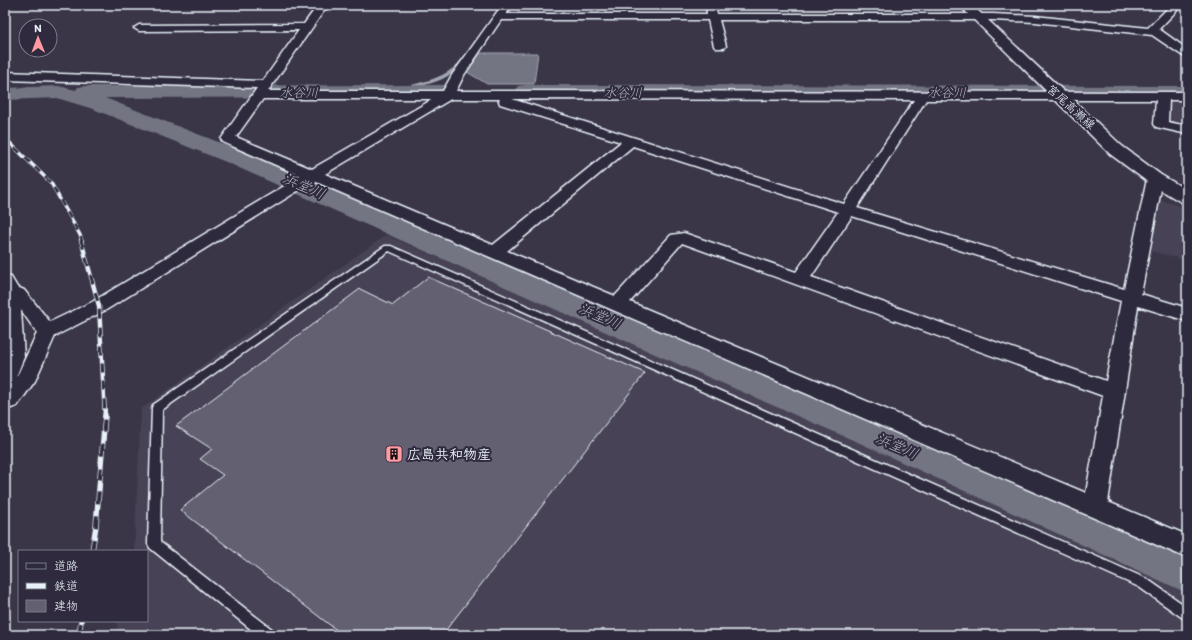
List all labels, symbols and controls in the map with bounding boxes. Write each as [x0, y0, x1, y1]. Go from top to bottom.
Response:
north arrow [18, 18, 58, 58]
text: N [34, 22, 42, 35]
street label: 宮尾高瀬線 [1044, 82, 1098, 132]
water label: 水谷川 [279, 85, 319, 100]
water label: 水谷川 [603, 85, 643, 100]
water label: 水谷川 [927, 85, 967, 100]
water label: 浜堂川 [280, 169, 328, 203]
water label: 浜堂川 [576, 299, 624, 333]
water label: 浜堂川 [873, 429, 921, 463]
building icon: 広島共和物産 [384, 444, 404, 464]
place label: 広島共和物産 [407, 446, 491, 463]
legend [18, 550, 148, 622]
text: 道路 [54, 559, 78, 573]
text: 鉄道 [54, 579, 78, 593]
text: 建物 [54, 599, 78, 613]

